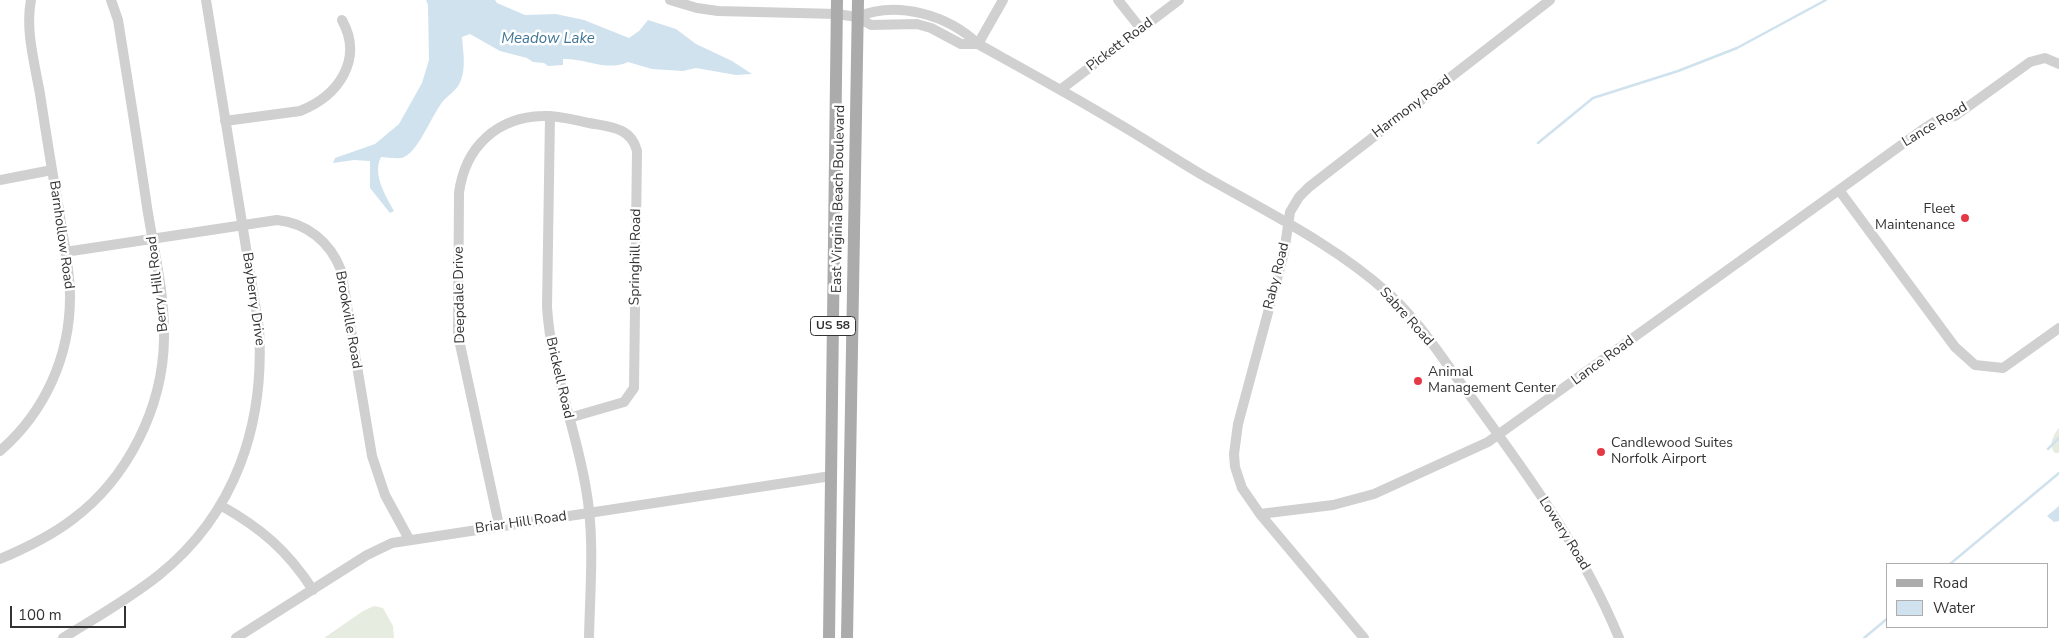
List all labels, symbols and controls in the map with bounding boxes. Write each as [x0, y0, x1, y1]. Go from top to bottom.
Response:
street label: Pickett Road [1084, 15, 1156, 75]
water label: Meadow Lake [501, 30, 595, 48]
street label: Harmony Road [1369, 72, 1455, 142]
street label: Lance Road [1899, 99, 1971, 151]
street label: East Virginia Beach Boulevard [829, 105, 849, 293]
street label: Barnhollow Road [45, 180, 77, 290]
place label: Fleet Maintenance [1875, 202, 1955, 234]
street label: Springhill Road [627, 208, 645, 306]
marker: Fleet Maintenance [1959, 212, 1971, 224]
street label: Berry Hill Road [144, 235, 172, 333]
street label: Raby Road [1261, 241, 1293, 311]
street label: Deepdale Drive [451, 246, 469, 344]
street label: Bayberry Drive [238, 251, 268, 347]
street label: Brookville Road [331, 270, 365, 370]
street label: Sabre Road [1375, 284, 1437, 350]
road number: US 58 [810, 316, 856, 336]
street label: Lance Road [1569, 333, 1637, 389]
street label: Brickell Road [541, 336, 577, 420]
place label: Animal Management Center [1428, 365, 1556, 398]
marker: Animal Management Center [1412, 375, 1424, 387]
place label: Candlewood Suites Norfolk Airport [1611, 436, 1733, 468]
marker: Candlewood Suites Norfolk Airport [1595, 446, 1607, 458]
street label: Lowery Road [1535, 494, 1593, 574]
street label: Briar Hill Road [474, 508, 568, 538]
legend [1886, 563, 2049, 628]
text: Road [1933, 573, 1968, 593]
scale bar [12, 596, 129, 628]
text: Water [1933, 598, 1975, 618]
text: 100 m [18, 605, 62, 625]

